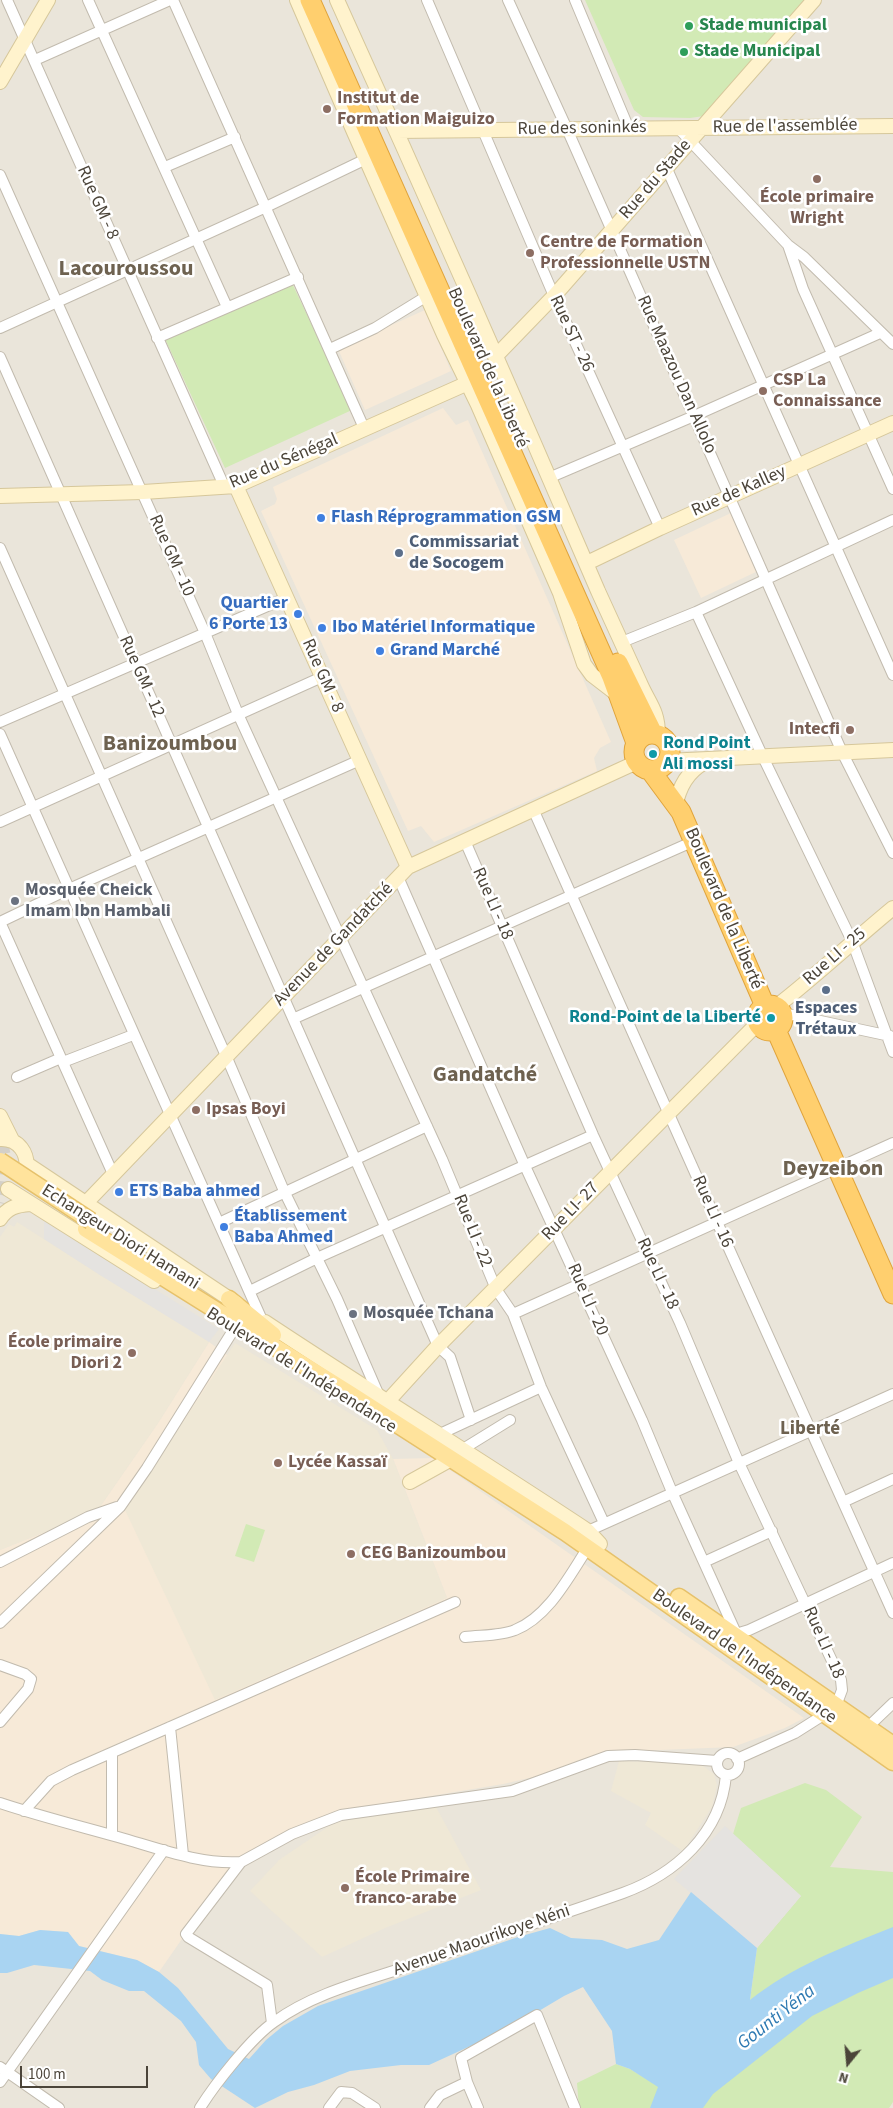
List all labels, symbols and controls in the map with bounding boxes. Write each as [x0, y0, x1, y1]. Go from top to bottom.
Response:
place label: Stade municipal [699, 15, 827, 37]
marker: Stade municipal [683, 20, 695, 32]
place label: Stade Municipal [694, 41, 820, 63]
marker: Stade Municipal [678, 46, 690, 58]
place label: Institut de Formation Maiguizo [337, 88, 495, 130]
marker: Institut de Formation Maiguizo [321, 103, 333, 115]
street label: Rue de l'assemblée [713, 115, 857, 139]
street label: Rue des soninkés [517, 117, 647, 141]
street label: Rue du Stade [615, 136, 697, 224]
street label: Rue GM - 8 [71, 163, 123, 243]
marker: École primaire Wright [811, 173, 823, 185]
place label: École primaire Wright [760, 187, 874, 230]
place label: Centre de Formation Professionnelle USTN [540, 232, 710, 274]
marker: Centre de Formation Professionnelle USTN [524, 247, 536, 259]
district label: Lacouroussou [59, 257, 193, 283]
street label: Boulevard de la Liberté [442, 284, 532, 452]
street label: Rue ST - 26 [544, 292, 598, 376]
street label: Rue Maazou Dan Allolo [631, 292, 721, 458]
place label: CSP La Connaissance [773, 370, 881, 412]
marker: CSP La Connaissance [757, 385, 769, 397]
street label: Rue du Sénégal [227, 429, 341, 495]
street label: Rue de Kalley [688, 462, 790, 522]
place label: Flash Réprogrammation GSM [331, 507, 561, 529]
street label: Rue GM - 10 [143, 512, 199, 600]
marker: Flash Réprogrammation GSM [315, 512, 327, 524]
place label: Commissariat de Socogem [409, 532, 519, 574]
marker: Commissariat de Socogem [393, 547, 405, 559]
place label: Quartier 6 Porte 13 [209, 593, 288, 636]
marker: Quartier 6 Porte 13 [292, 608, 304, 620]
place label: Ibo Matériel Informatique [332, 617, 535, 639]
marker: Ibo Matériel Informatique [316, 622, 328, 634]
street label: Rue GM - 12 [113, 633, 169, 721]
street label: Rue GM - 8 [296, 636, 348, 716]
place label: Grand Marché [390, 640, 500, 662]
marker: Grand Marché [374, 645, 386, 657]
place label: Intecfi [789, 719, 840, 741]
marker: Intecfi [844, 724, 856, 736]
district label: Banizoumbou [103, 732, 237, 758]
place label: Rond Point Ali mossi [663, 733, 751, 776]
marker: Rond Point Ali mossi [647, 748, 659, 760]
street label: Boulevard de la Liberté [679, 825, 767, 993]
street label: Rue LI - 18 [467, 865, 517, 943]
street label: Avenue de Gandatché [270, 879, 398, 1011]
place label: Mosquée Cheick Imam Ibn Hambali [25, 880, 171, 922]
marker: Mosquée Cheick Imam Ibn Hambali [9, 895, 21, 907]
street label: Rue LI - 25 [799, 924, 871, 990]
marker: Espaces Trétaux [820, 984, 832, 996]
place label: Espaces Trétaux [795, 998, 857, 1040]
place label: Rond-Point de la Liberté [569, 1007, 761, 1029]
marker: Rond-Point de la Liberté [765, 1012, 777, 1024]
district label: Gandatché [433, 1063, 537, 1089]
place label: Ipsas Boyi [206, 1099, 286, 1121]
marker: Ipsas Boyi [190, 1104, 202, 1116]
district label: Deyzeibon [783, 1157, 883, 1183]
street label: Rue LI - 16 [687, 1173, 737, 1251]
street label: Rue LI- 27 [538, 1178, 604, 1246]
street label: Echangeur Diori Hamani [37, 1181, 203, 1295]
place label: ETS Baba ahmed [129, 1181, 260, 1203]
marker: ETS Baba ahmed [113, 1186, 125, 1198]
street label: Rue LI - 22 [448, 1191, 496, 1271]
place label: Établissement Baba Ahmed [234, 1206, 347, 1248]
marker: Établissement Baba Ahmed [218, 1221, 230, 1233]
street label: Rue LI - 18 [631, 1235, 683, 1313]
street label: Rue LI - 20 [562, 1261, 612, 1339]
place label: Mosquée Tchana [363, 1303, 494, 1325]
street label: Boulevard de l'Indépendance [202, 1304, 400, 1438]
marker: Mosquée Tchana [347, 1308, 359, 1320]
place label: École primaire Diori 2 [8, 1332, 122, 1375]
marker: École primaire Diori 2 [126, 1347, 138, 1359]
district label: Liberté [780, 1419, 840, 1441]
place label: Lycée Kassaï [288, 1452, 387, 1474]
marker: Lycée Kassaï [272, 1457, 284, 1469]
place label: CEG Banizoumbou [361, 1543, 506, 1565]
marker: CEG Banizoumbou [345, 1548, 357, 1560]
street label: Boulevard de l'Indépendance [648, 1585, 840, 1729]
street label: Rue LI - 18 [798, 1604, 848, 1682]
place label: École Primaire franco-arabe [355, 1867, 470, 1910]
marker: École Primaire franco-arabe [339, 1882, 351, 1894]
street label: Avenue Maourikoye Néni [391, 1901, 573, 1981]
water label: Gounti Yéna [733, 1980, 821, 2056]
north arrow [823, 2038, 873, 2088]
scale bar [22, 2056, 150, 2088]
text: 100 m [28, 2064, 66, 2085]
text: N [836, 2066, 851, 2088]

